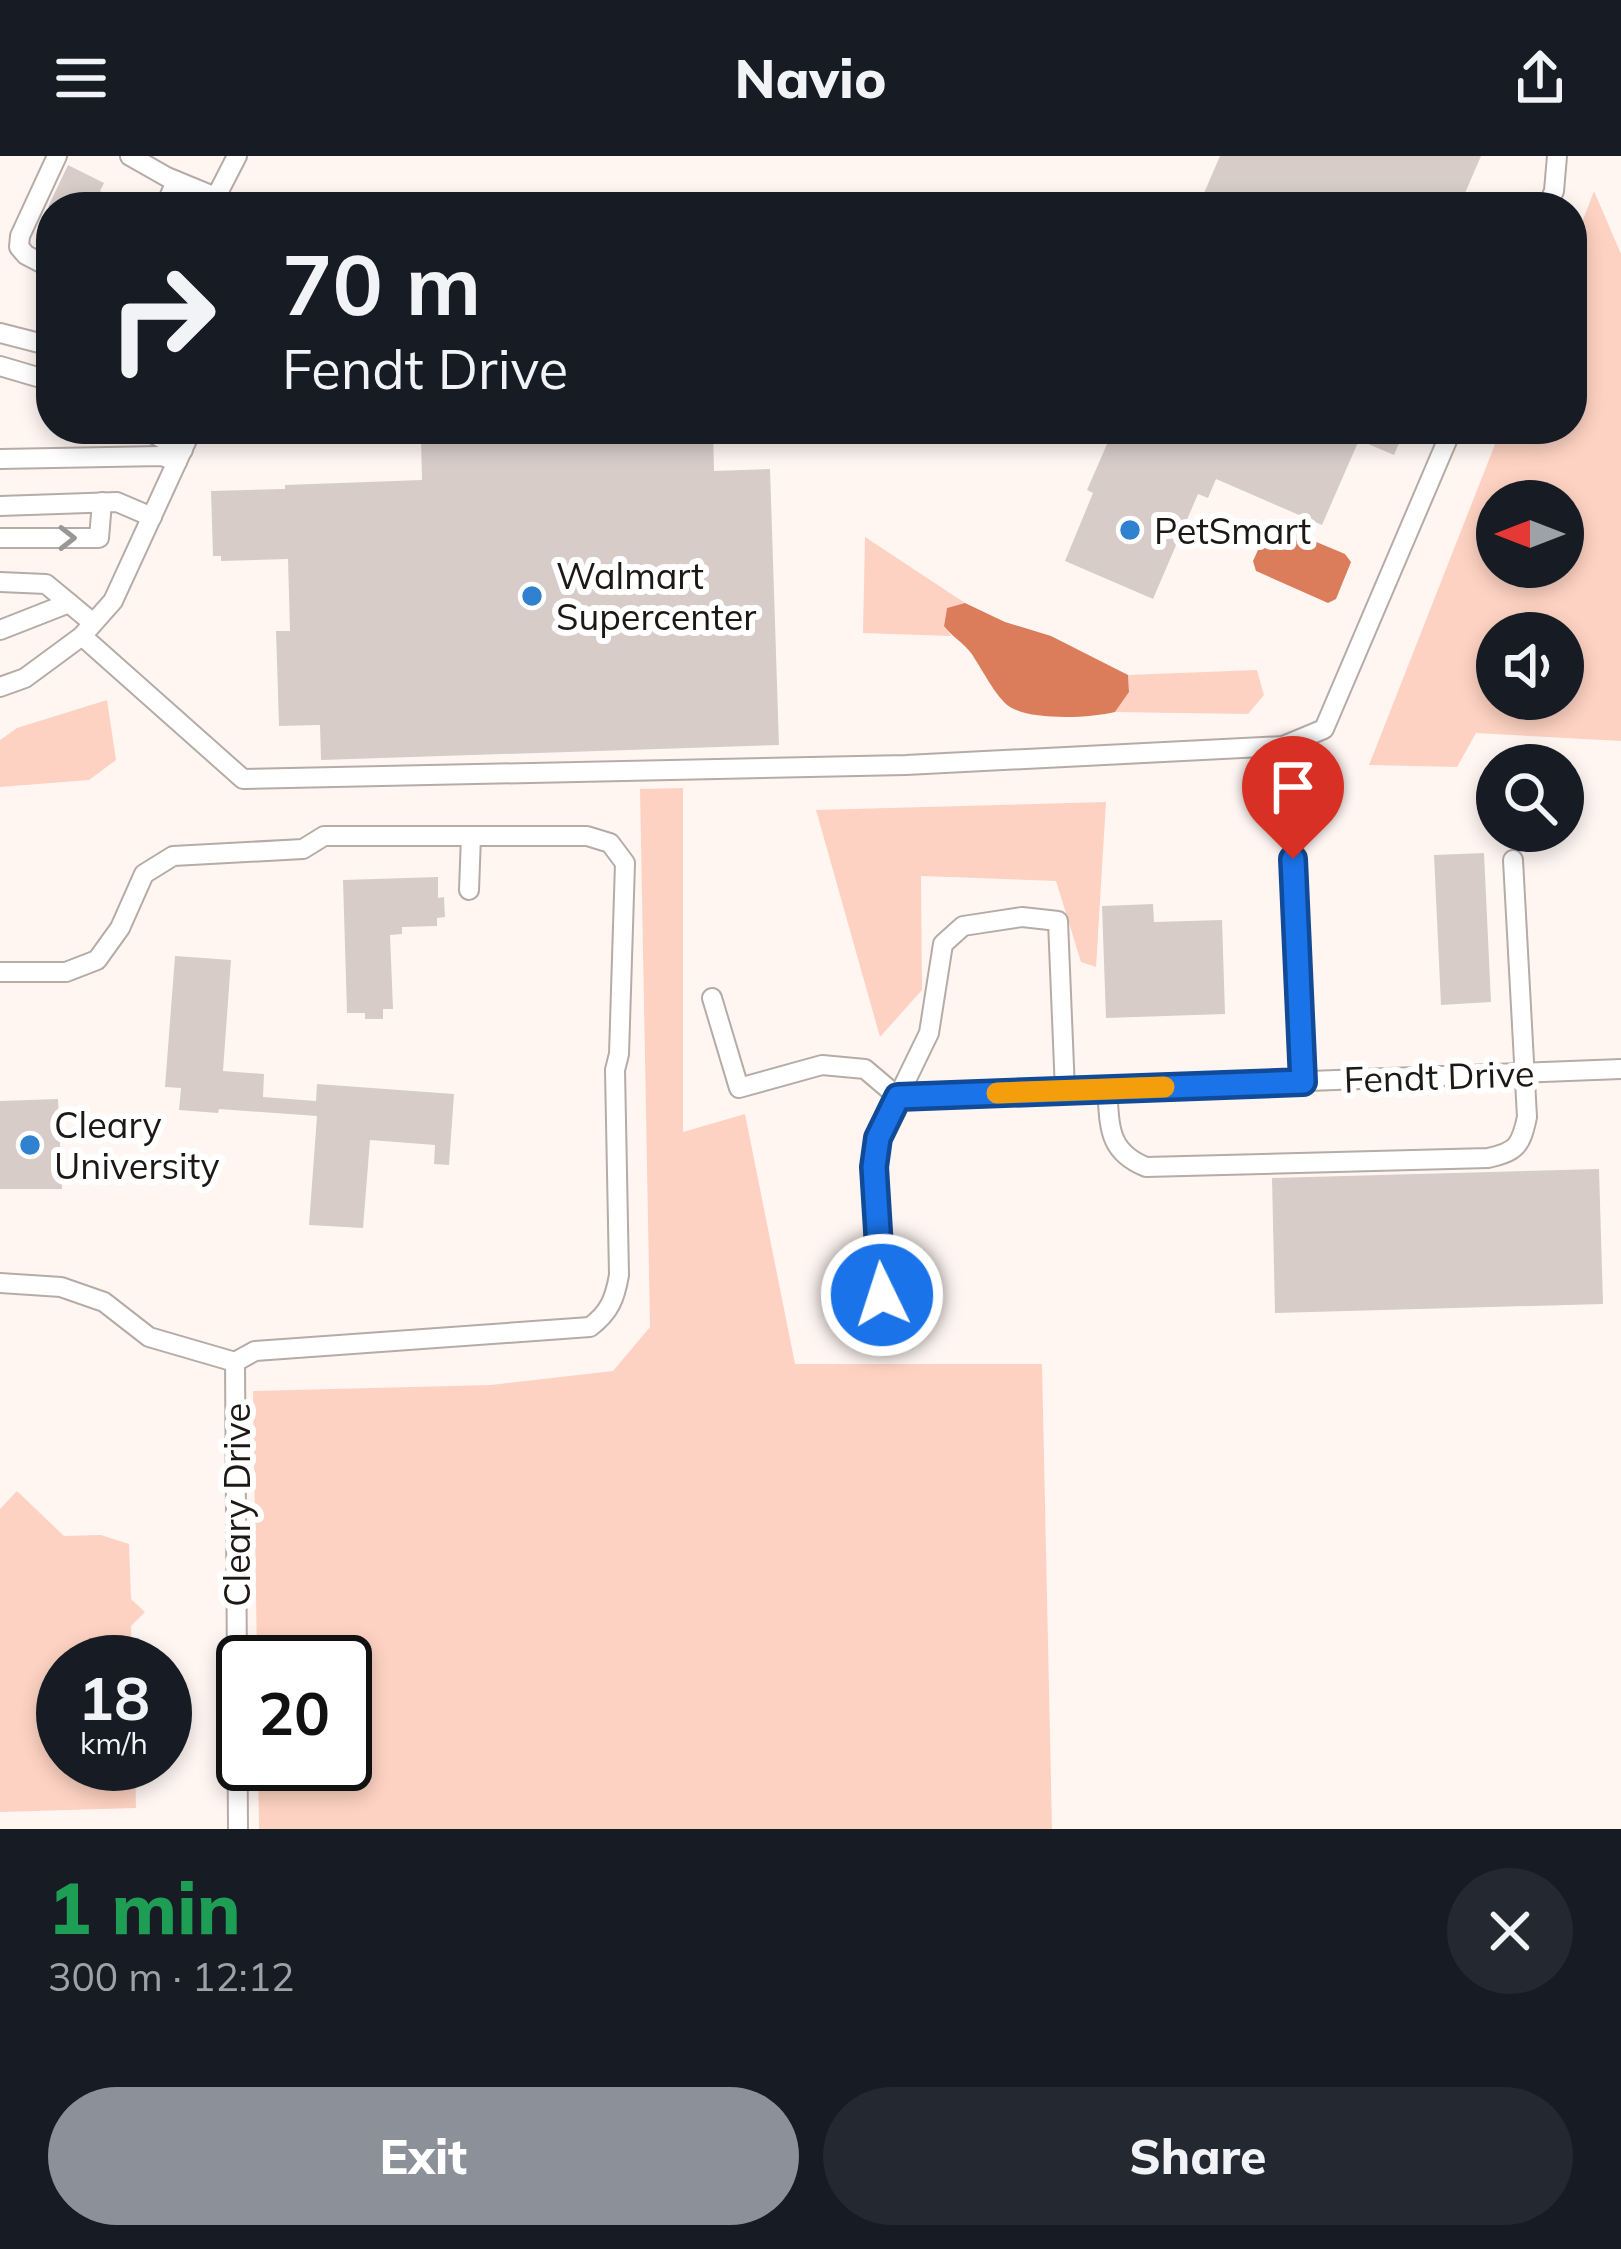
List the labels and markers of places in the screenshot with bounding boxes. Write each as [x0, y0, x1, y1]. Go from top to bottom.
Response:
place label: PetSmart [1154, 508, 1311, 553]
marker: PetSmart [1117, 517, 1143, 543]
place label: Walmart Supercenter [556, 553, 756, 639]
marker: Walmart Supercenter [519, 583, 545, 609]
pin [1242, 736, 1344, 859]
place label: Cleary University [54, 1102, 220, 1188]
marker: Cleary University [17, 1132, 43, 1158]

